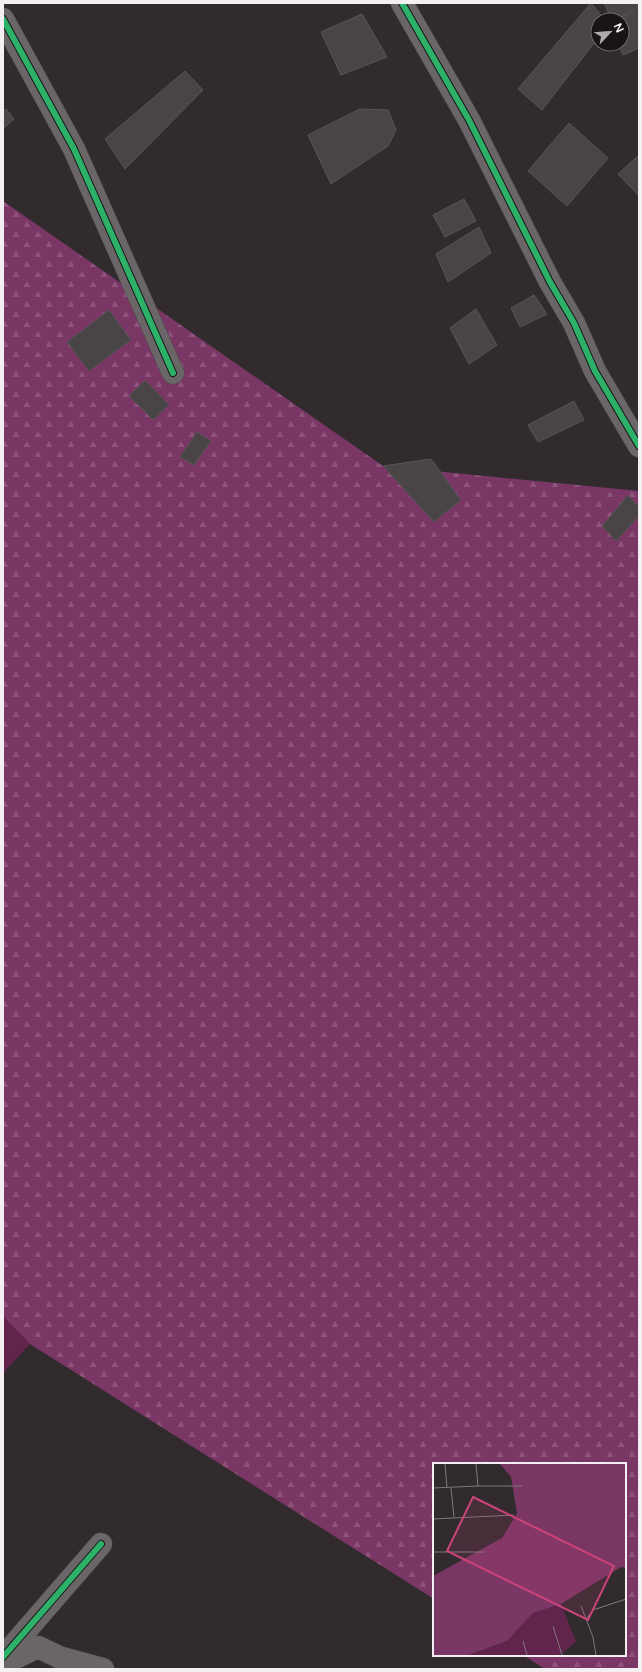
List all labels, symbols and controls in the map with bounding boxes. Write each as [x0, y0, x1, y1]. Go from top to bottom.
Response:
north arrow [590, 12, 630, 52]
text: N [611, 21, 626, 35]
inset map [433, 1463, 626, 1656]

